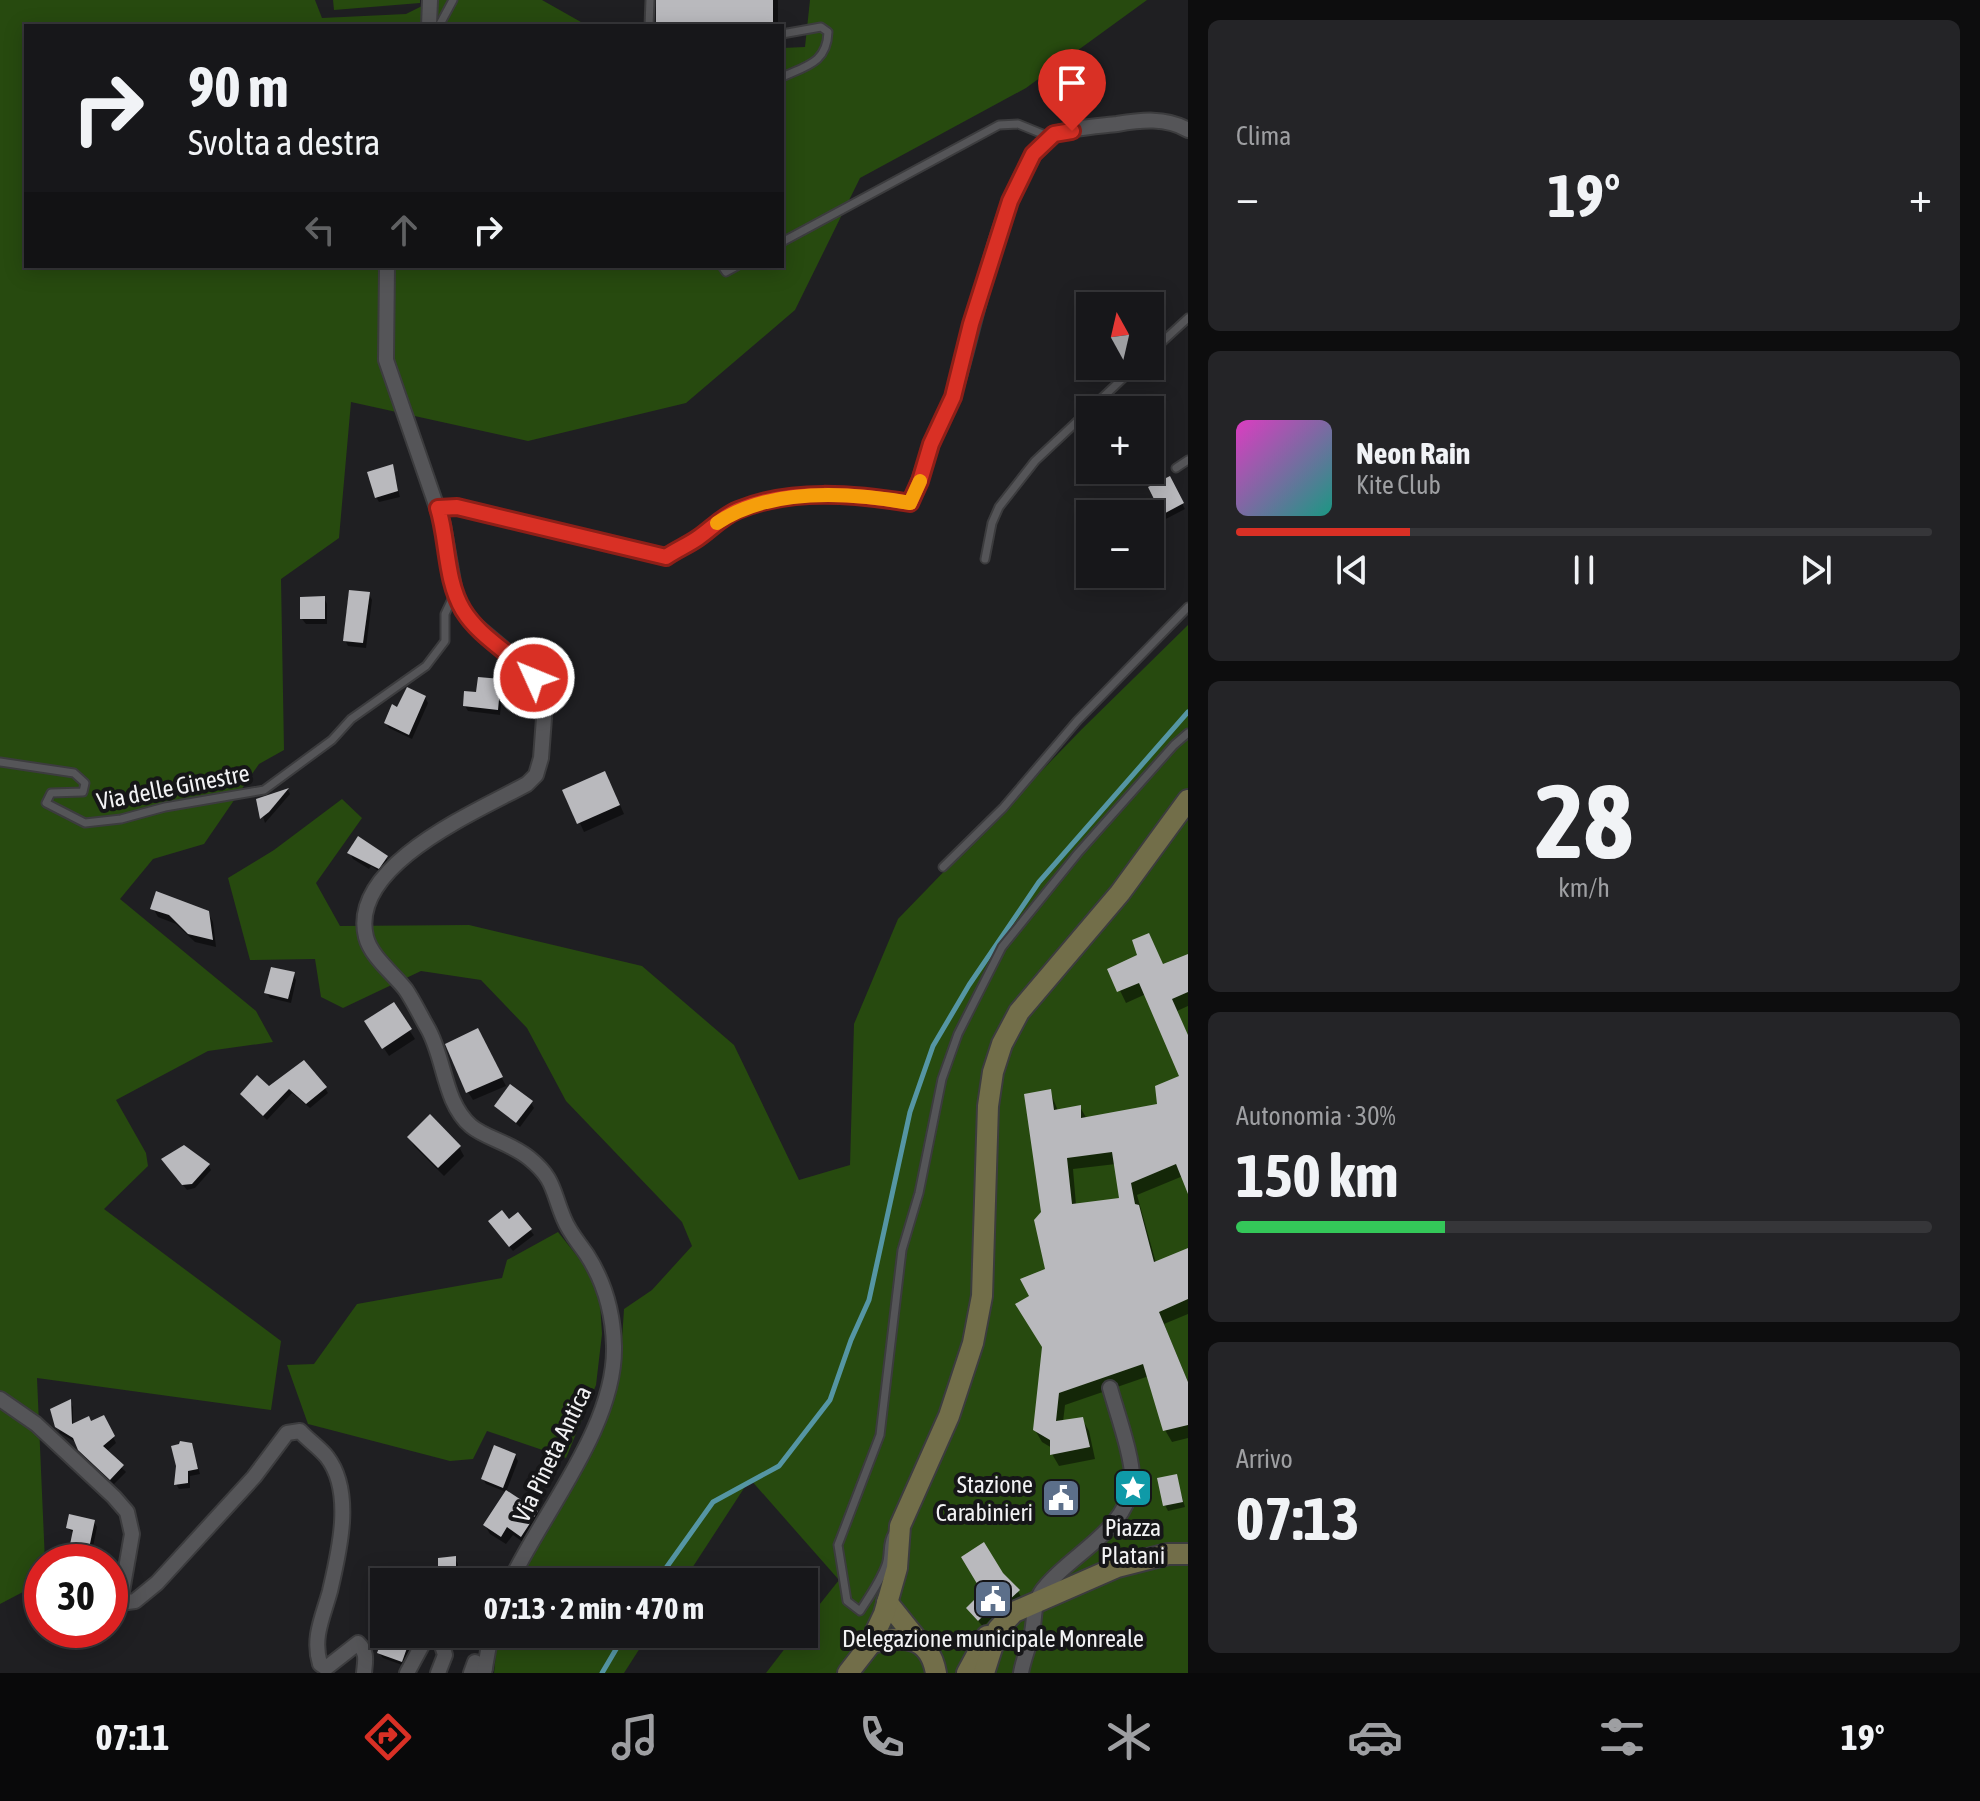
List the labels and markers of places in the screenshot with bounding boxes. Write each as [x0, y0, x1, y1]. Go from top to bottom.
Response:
pin [1038, 49, 1106, 131]
place icon: Piazza Platani [1112, 1467, 1154, 1509]
place label: Stazione Carabinieri [936, 1471, 1033, 1526]
public building icon: Stazione Carabinieri [1040, 1477, 1082, 1519]
place label: Piazza Platani [1101, 1514, 1165, 1569]
public building icon: Delegazione municipale Monreale [972, 1578, 1014, 1620]
place label: Delegazione municipale Monreale [842, 1625, 1144, 1652]

